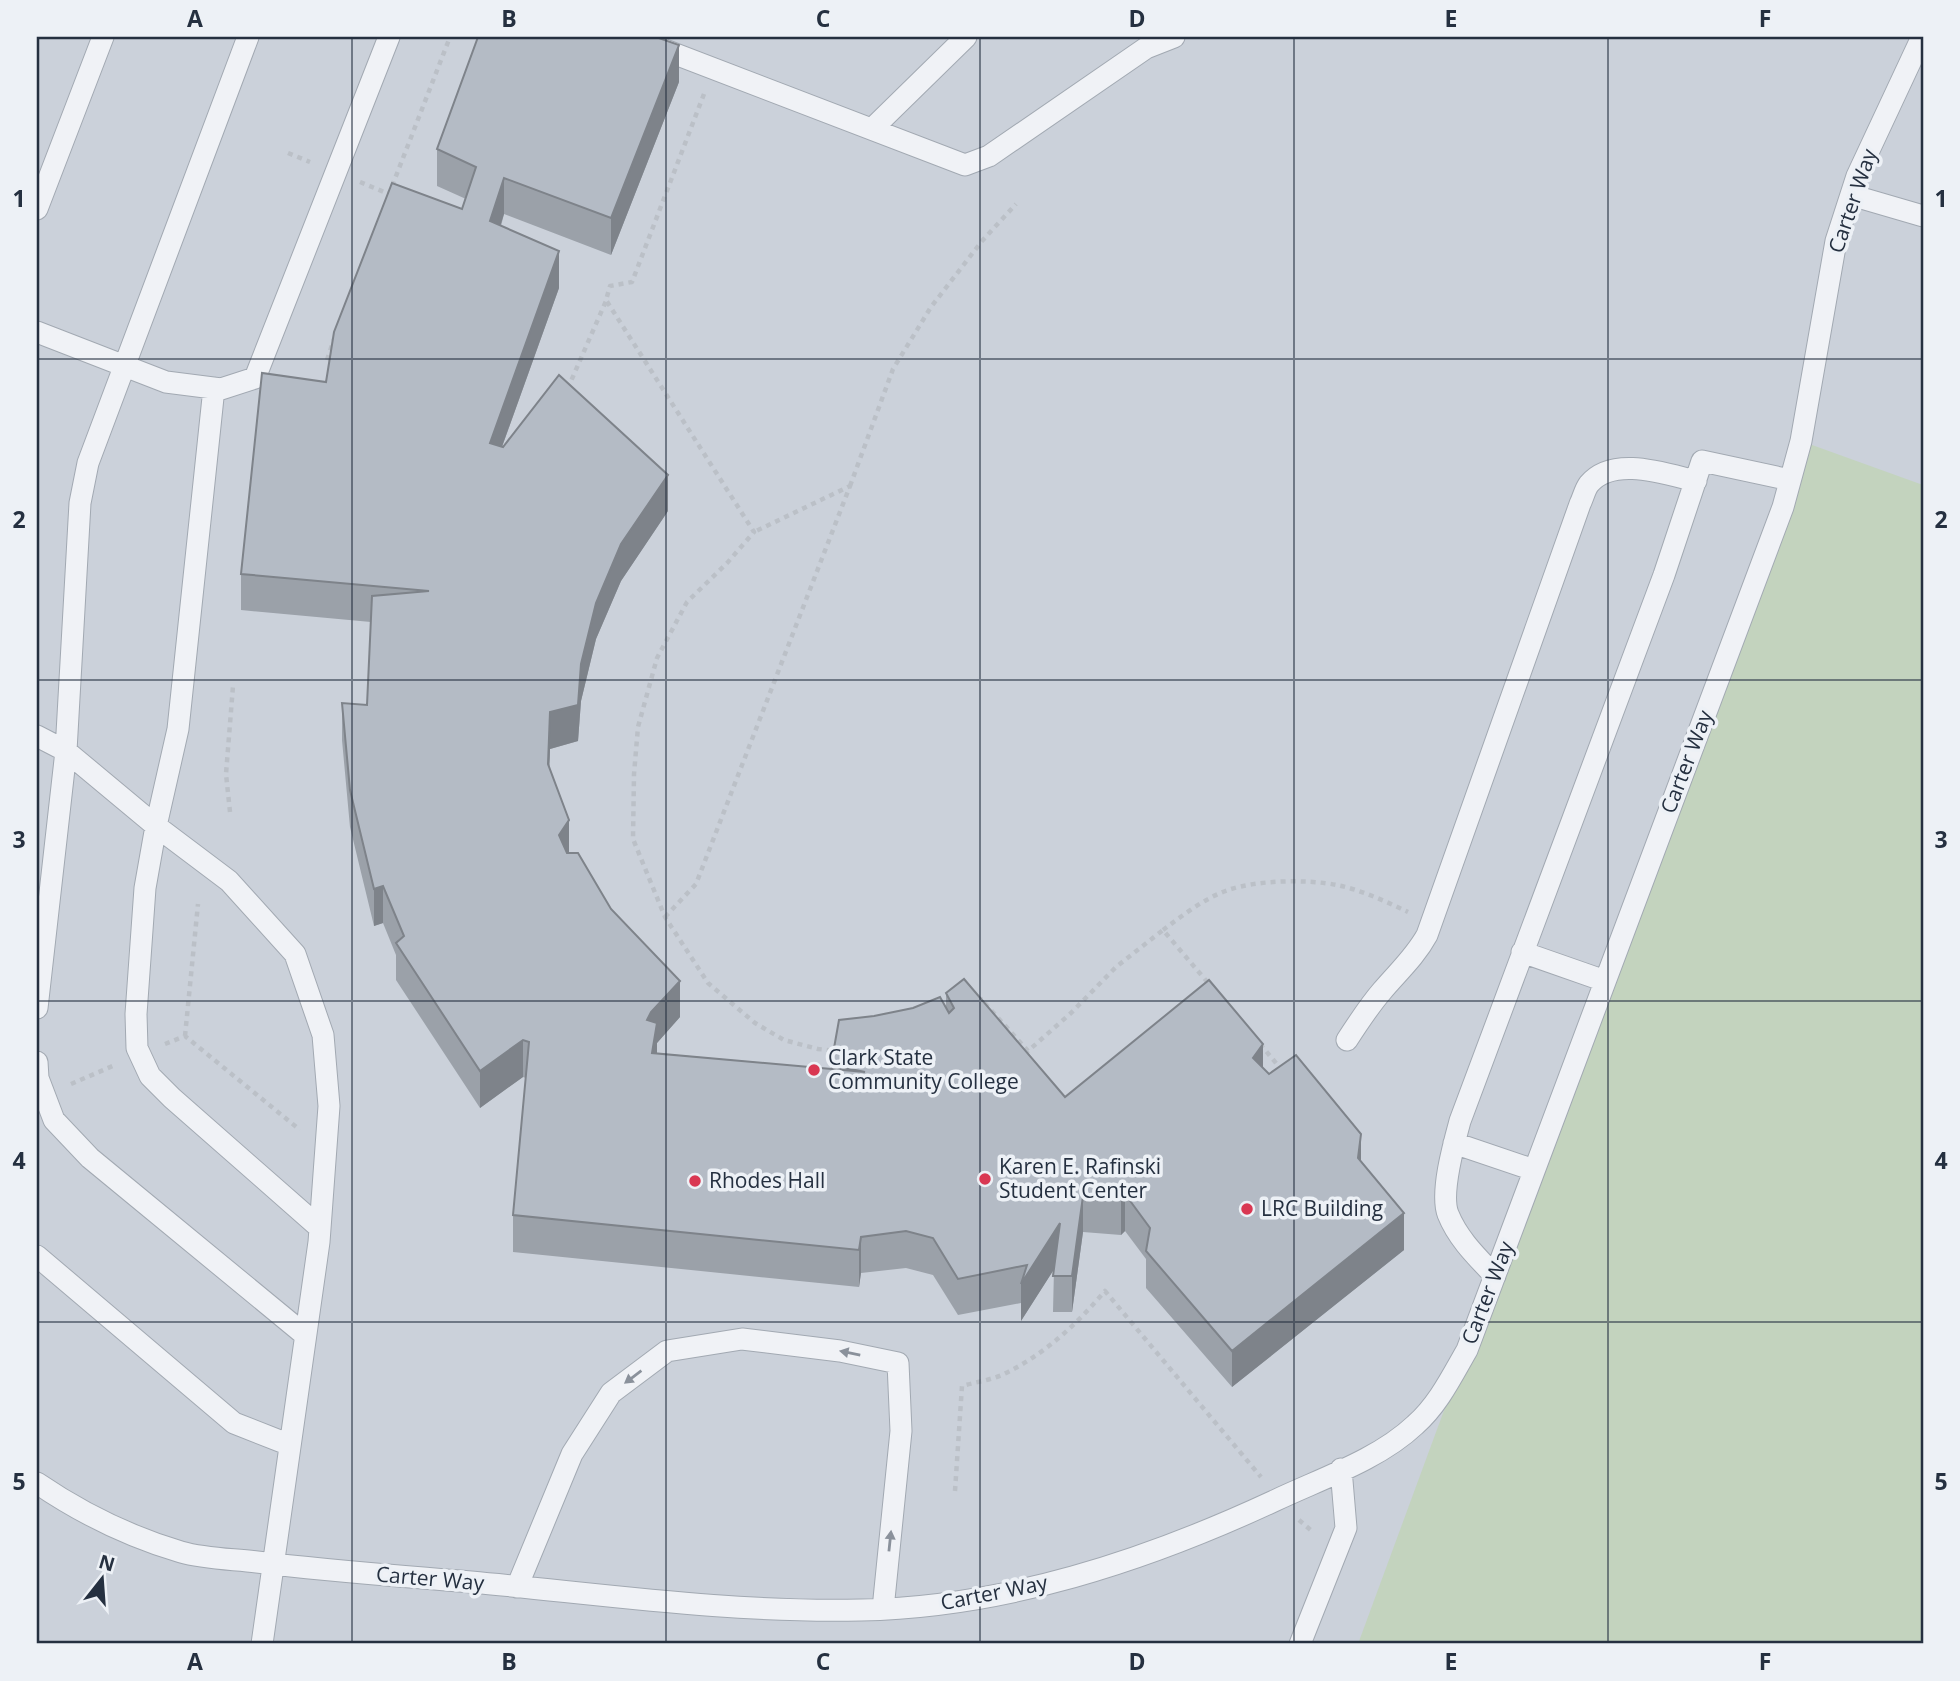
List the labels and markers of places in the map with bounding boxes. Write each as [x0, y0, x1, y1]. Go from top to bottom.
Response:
place label: Clark State Community College [828, 1043, 1019, 1095]
marker: Clark State Community College [806, 1062, 822, 1078]
place label: Karen E. Rafinski Student Center [999, 1152, 1161, 1204]
place label: Rhodes Hall [709, 1166, 825, 1194]
marker: Karen E. Rafinski Student Center [977, 1171, 993, 1187]
marker: Rhodes Hall [687, 1173, 703, 1189]
place label: LRC Building [1261, 1194, 1383, 1222]
marker: LRC Building [1239, 1201, 1255, 1217]

